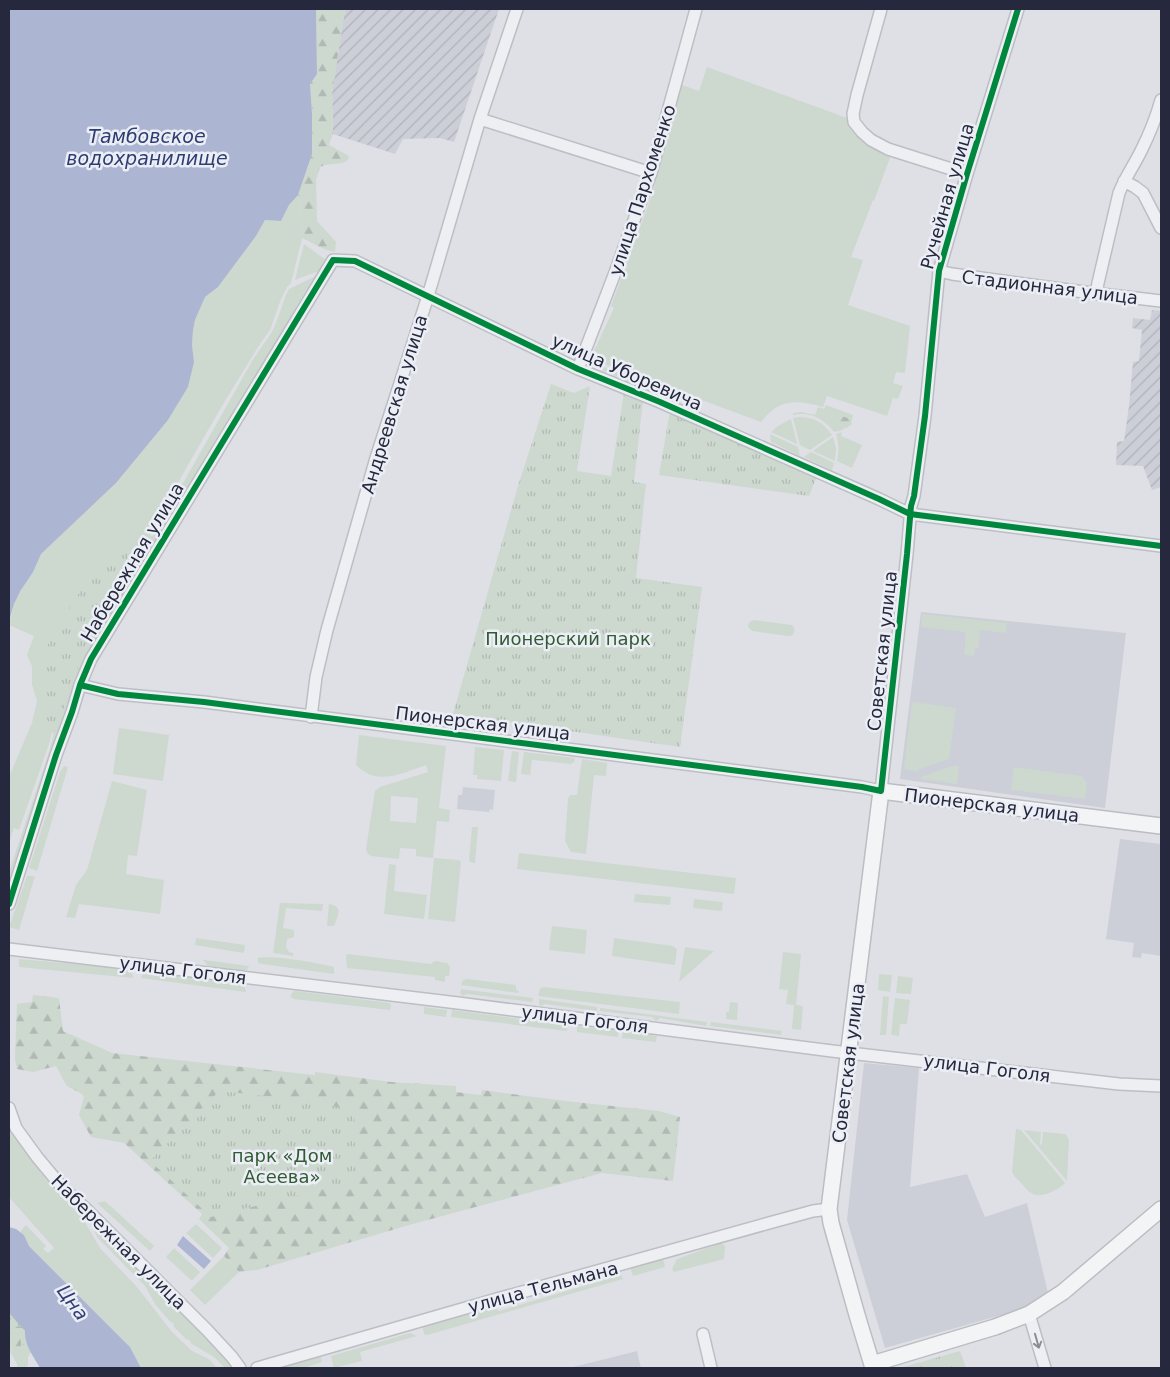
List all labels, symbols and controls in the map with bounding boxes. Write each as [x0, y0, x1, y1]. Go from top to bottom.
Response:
street label: улица Пархоменко [604, 102, 680, 278]
street label: Ручейная улица [916, 120, 978, 272]
water label: Тамбовское водохранилище [66, 125, 228, 169]
street label: Стадионная улица [961, 266, 1139, 308]
street label: Андреевская улица [357, 312, 431, 496]
street label: улица Уборевича [549, 329, 705, 415]
street label: Набережная улица [76, 479, 188, 645]
street label: Советская улица [863, 570, 901, 732]
park label: Пионерский парк [485, 628, 651, 649]
street label: Пионерская улица [394, 702, 572, 744]
street label: Пионерская улица [903, 784, 1081, 826]
street label: улица Гоголя [118, 952, 248, 988]
street label: Советская улица [828, 982, 868, 1144]
street label: улица Гоголя [520, 1001, 650, 1037]
street label: улица Гоголя [922, 1050, 1052, 1086]
park label: парк «Дом Асеева» [232, 1145, 332, 1187]
street label: Набережная улица [47, 1170, 191, 1314]
street label: улица Тельмана [466, 1257, 620, 1317]
water label: Цна [53, 1280, 93, 1324]
one-way arrow [1033, 1333, 1042, 1349]

